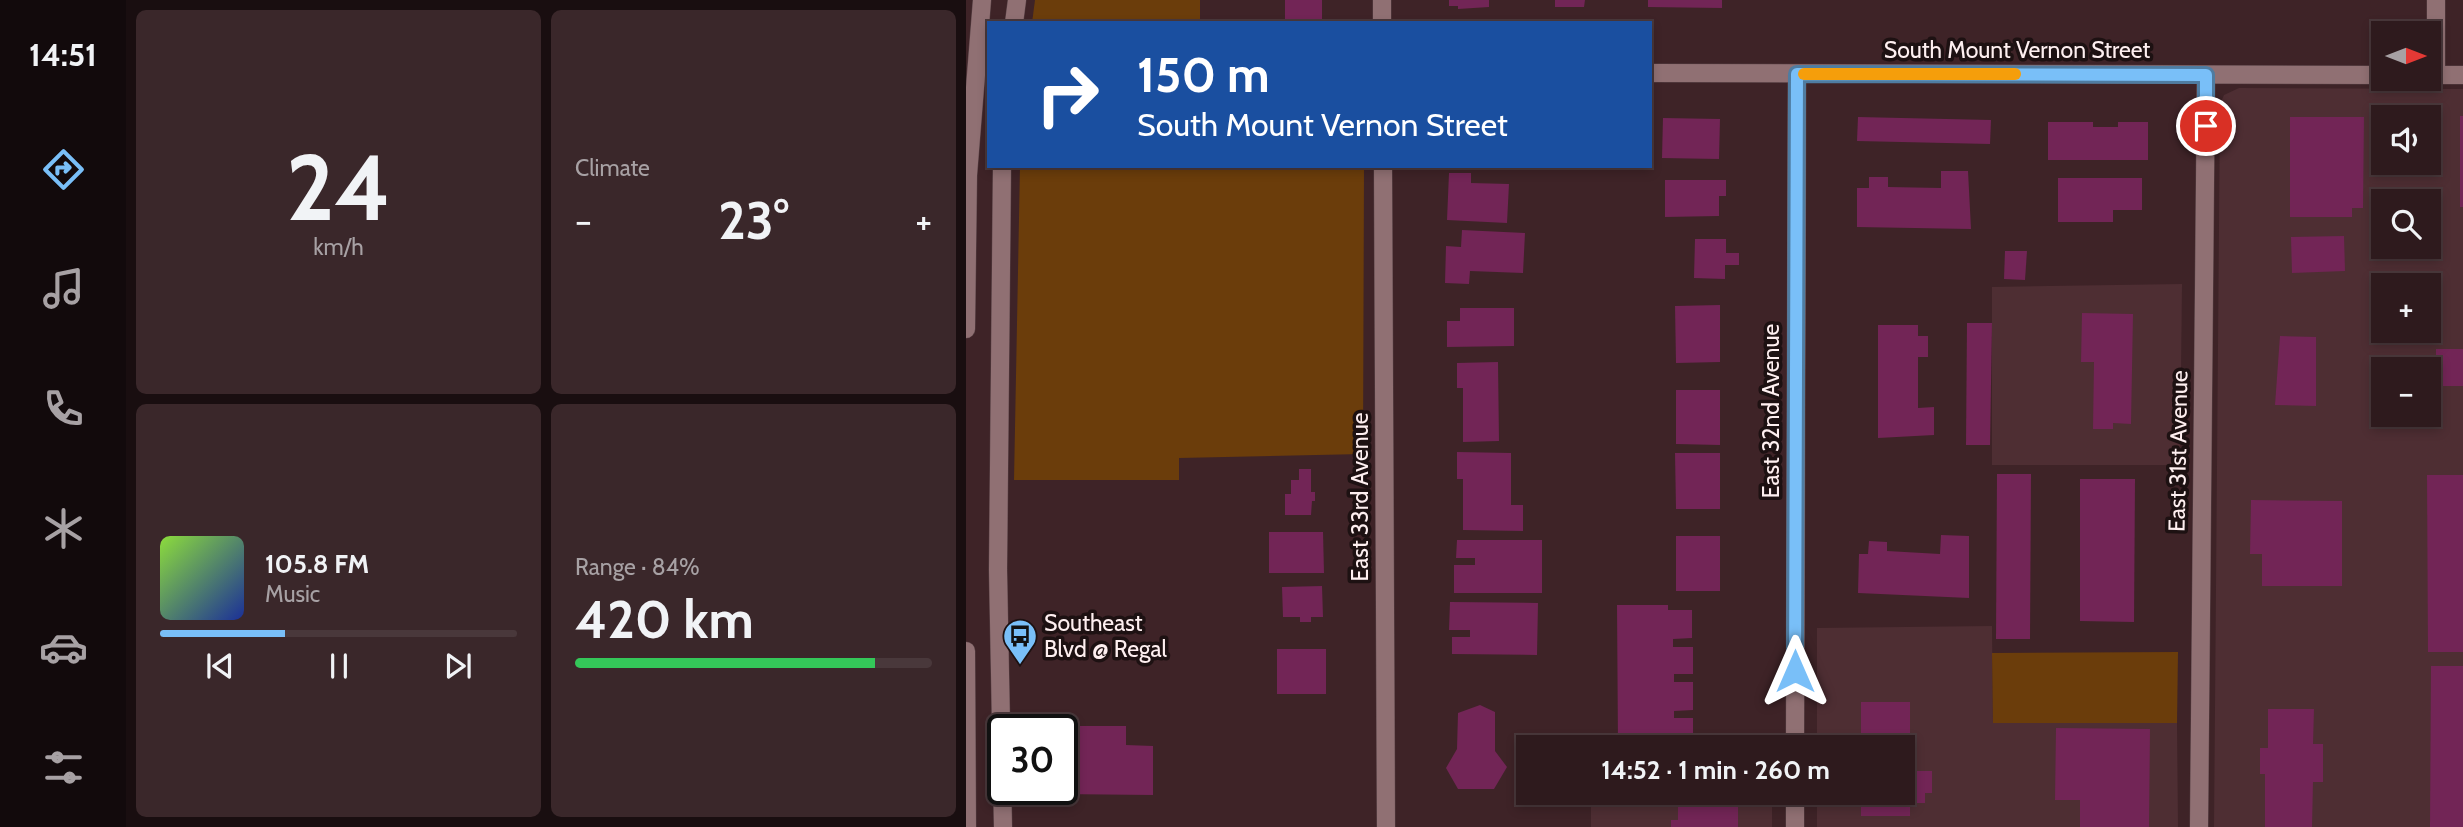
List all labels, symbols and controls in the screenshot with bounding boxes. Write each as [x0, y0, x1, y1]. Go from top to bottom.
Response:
north arrow [2371, 21, 2441, 91]
map controls [2371, 21, 2441, 427]
text: 14:51 [29, 35, 97, 74]
street label: South Mount Vernon Street [1884, 36, 2151, 64]
text: 150 m [1137, 45, 1270, 104]
icon: right [1022, 49, 1113, 140]
pin [2176, 96, 2236, 156]
text: South Mount Vernon Street [1137, 105, 1508, 144]
button: sound [2371, 105, 2441, 175]
icon: arrive [2187, 107, 2225, 145]
text: 24 [286, 132, 391, 243]
icon: directions [39, 145, 88, 194]
text: Climate [575, 154, 650, 182]
text: 23° [718, 189, 789, 252]
button: search [2371, 189, 2441, 259]
text: − [575, 197, 592, 244]
text: + [915, 197, 932, 244]
text: km/h [313, 233, 364, 261]
icon: music [39, 264, 88, 313]
button: + [2371, 273, 2441, 343]
street label: East 32nd Avenue [1757, 324, 1785, 498]
button: − [2371, 357, 2441, 427]
street label: East 31st Avenue [2163, 370, 2193, 532]
icon: phone [39, 384, 88, 433]
street label: East 33rd Avenue [1346, 412, 1374, 581]
icon: climate [39, 504, 88, 553]
text: 105.8 FM [265, 548, 369, 580]
text: Range · 84% [575, 553, 700, 581]
text: Music [265, 580, 320, 608]
text: 420 km [575, 588, 754, 651]
place label: Southeast Blvd @ Regal [1044, 609, 1167, 663]
bus stop icon: Southeast Blvd @ Regal [1001, 617, 1039, 666]
icon: car [39, 623, 88, 672]
position arrow [1758, 634, 1832, 708]
icon: previous [201, 647, 239, 685]
icon: pause [320, 647, 358, 685]
icon: next [439, 647, 477, 685]
speed limit sign: 30 [987, 714, 1078, 805]
icon: filters [39, 743, 88, 792]
text: 14:52 · 1 min · 260 m [1601, 754, 1830, 786]

